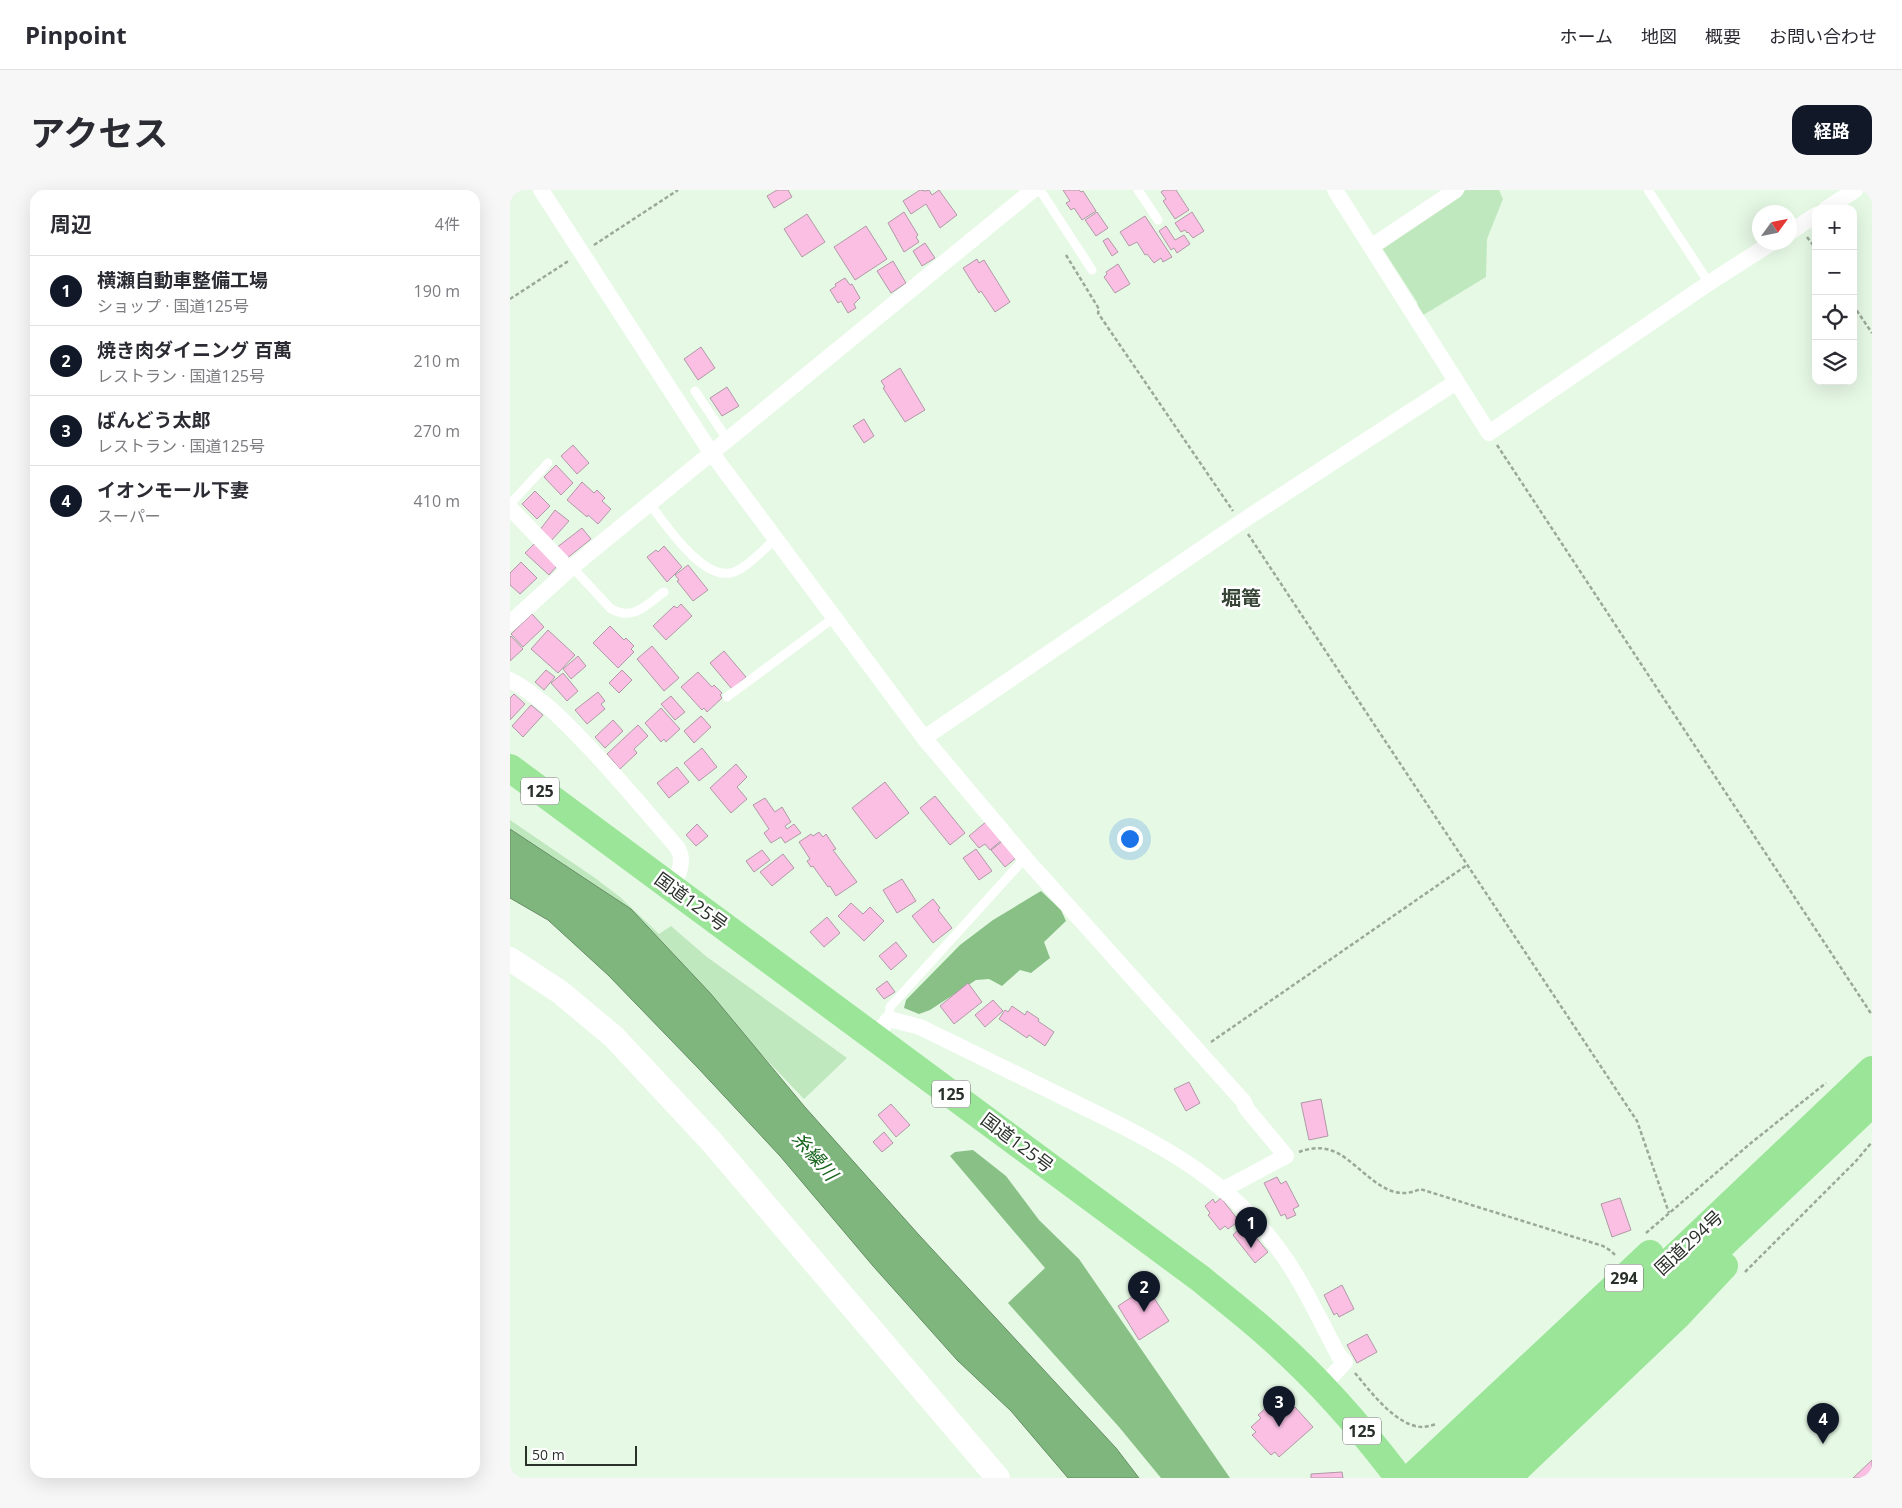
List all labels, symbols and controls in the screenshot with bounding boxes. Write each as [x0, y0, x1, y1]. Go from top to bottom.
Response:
text: Pinpoint [25, 18, 127, 51]
text: ホーム [1560, 24, 1613, 48]
text: 地図 [1641, 24, 1677, 48]
text: 概要 [1705, 24, 1741, 48]
text: お問い合わせ [1769, 24, 1877, 48]
button: 経路 [1792, 105, 1872, 155]
text: アクセス [30, 109, 168, 156]
north arrow [1752, 205, 1797, 250]
map controls [1812, 205, 1857, 385]
button: + [1812, 205, 1857, 250]
text: 周辺 [50, 210, 92, 238]
text: 4件 [435, 213, 460, 235]
button: − [1812, 250, 1857, 295]
text: 横瀬自動車整備工場 [97, 267, 268, 293]
text: 1 [61, 280, 71, 302]
text: 190 m [414, 280, 460, 302]
text: ショップ · 国道125号 [97, 295, 249, 317]
button: locate [1812, 295, 1857, 340]
text: 焼き肉ダイニング 百萬 [97, 337, 292, 363]
button: layers [1812, 340, 1857, 385]
text: 2 [61, 350, 71, 372]
text: 210 m [414, 350, 460, 372]
text: レストラン · 国道125号 [97, 365, 265, 387]
text: ばんどう太郎 [97, 407, 210, 433]
text: 3 [61, 420, 71, 442]
text: 270 m [414, 420, 460, 442]
text: レストラン · 国道125号 [97, 435, 265, 457]
text: イオンモール下妻 [97, 477, 249, 503]
text: 4 [61, 490, 71, 512]
text: 410 m [414, 490, 460, 512]
text: スーパー [97, 505, 161, 527]
district label: 堀篭 [1221, 584, 1261, 611]
road number: 125 [521, 778, 559, 804]
your location [1117, 826, 1143, 852]
street label: 国道125号 [650, 867, 733, 936]
road number: 125 [932, 1081, 970, 1108]
street label: 国道125号 [976, 1107, 1059, 1177]
water label: 糸繰川 [786, 1126, 845, 1188]
street label: 国道294号 [1649, 1205, 1728, 1280]
pin: 1 [1235, 1207, 1267, 1248]
road number: 294 [1605, 1264, 1643, 1292]
pin: 2 [1128, 1271, 1160, 1312]
pin: 3 [1263, 1386, 1295, 1427]
pin: 4 [1807, 1403, 1839, 1444]
road number: 125 [1343, 1418, 1381, 1444]
scale bar [525, 1443, 638, 1466]
text: 50 m [532, 1445, 565, 1464]

